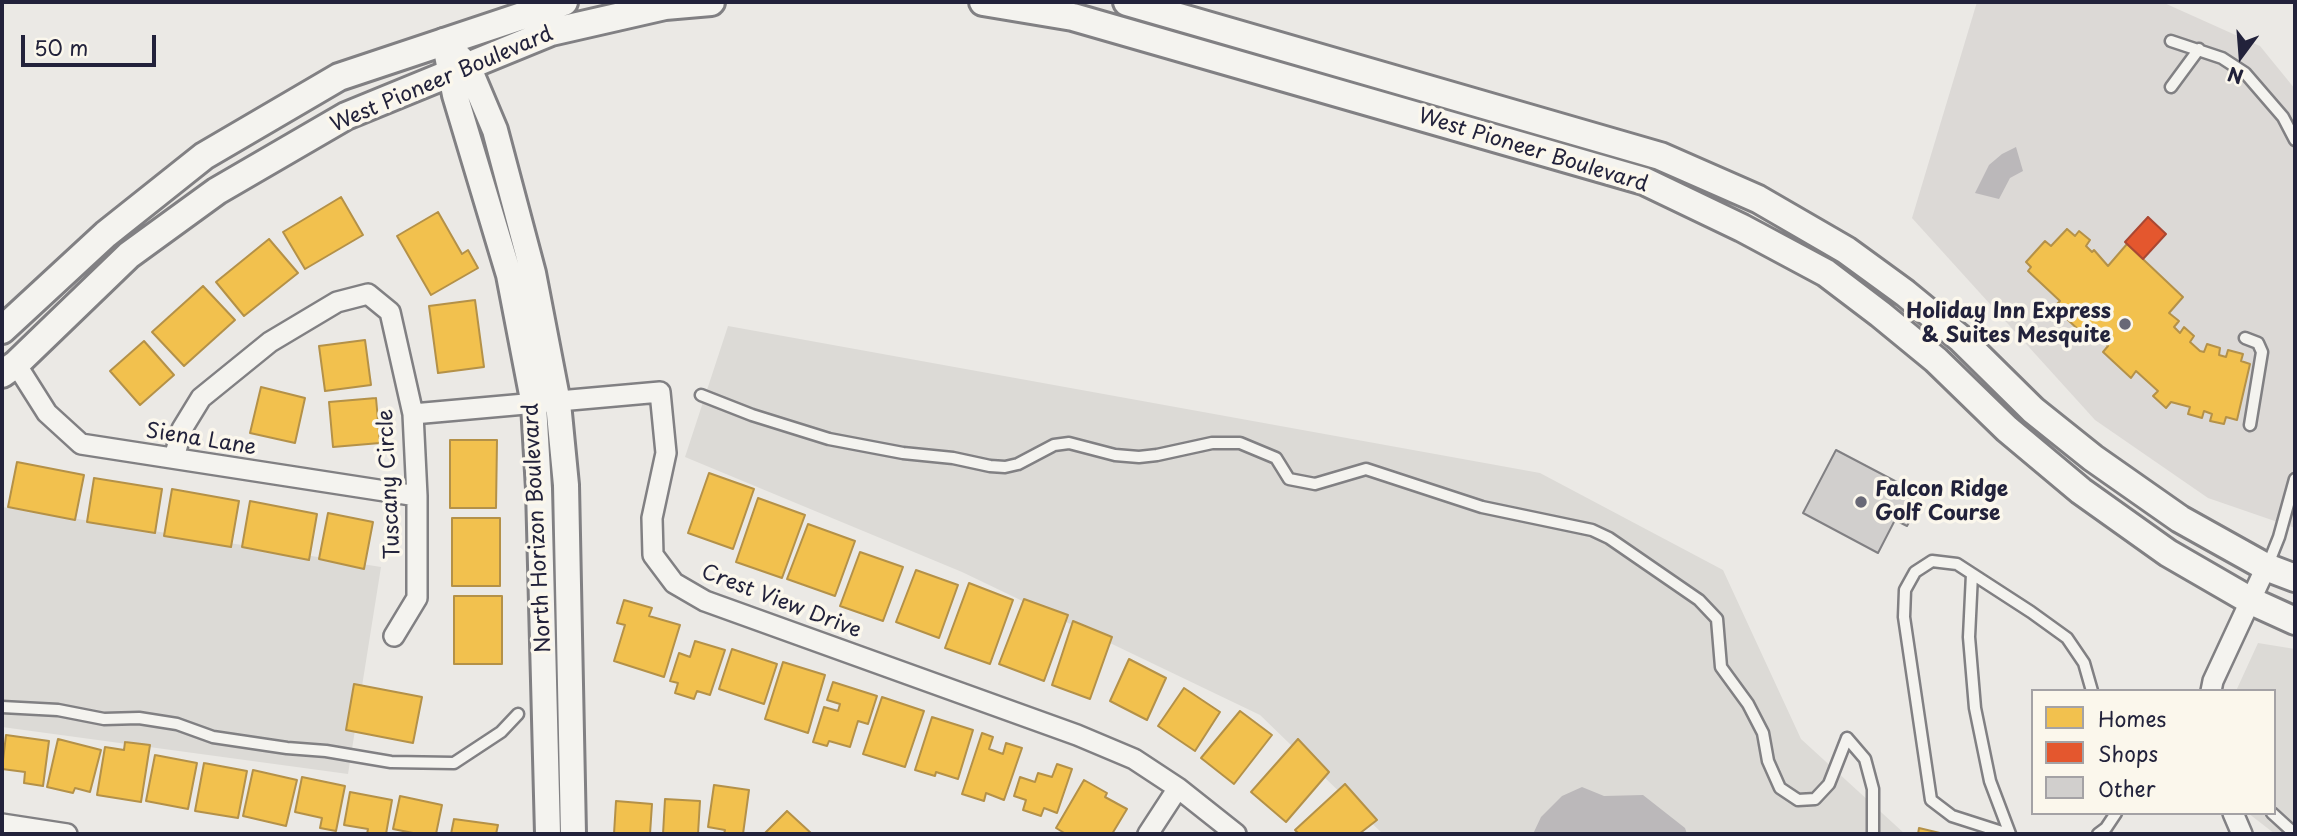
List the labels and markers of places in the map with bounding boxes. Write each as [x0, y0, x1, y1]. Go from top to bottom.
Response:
place label: Holiday Inn Express & Suites Mesquite [1906, 299, 2111, 349]
marker: Holiday Inn Express & Suites Mesquite [2117, 316, 2133, 332]
place label: Falcon Ridge Golf Course [1875, 477, 2008, 527]
marker: Falcon Ridge Golf Course [1853, 494, 1869, 510]

